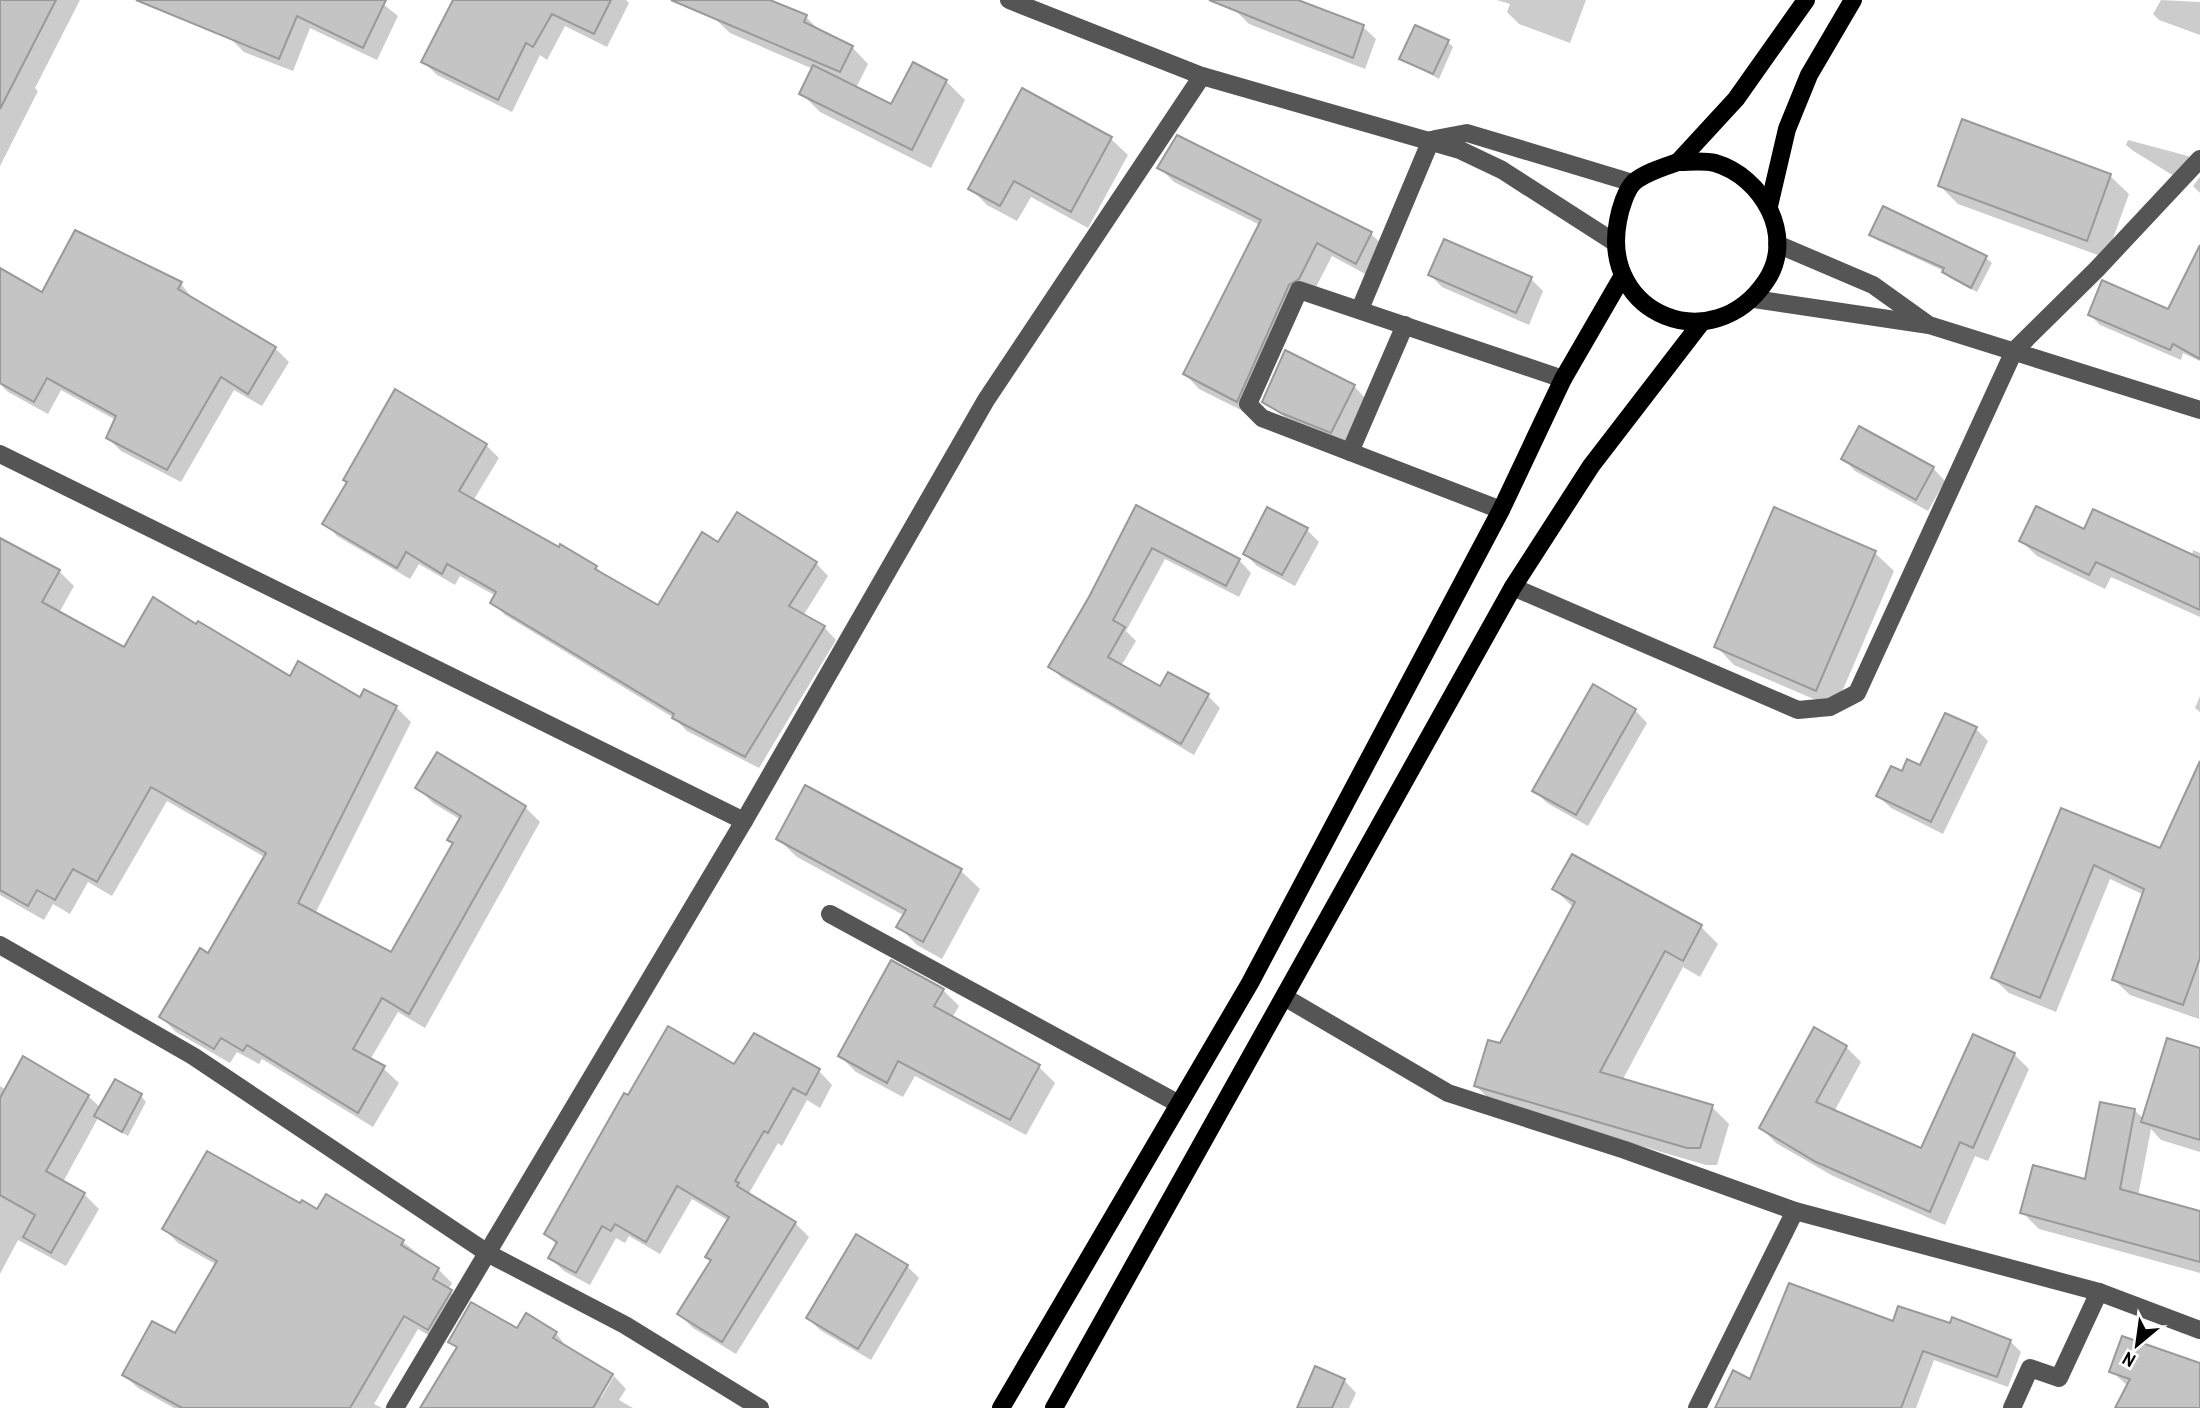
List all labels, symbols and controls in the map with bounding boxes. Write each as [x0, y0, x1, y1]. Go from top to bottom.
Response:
north arrow [2102, 1310, 2172, 1380]
text: N [2118, 1346, 2140, 1374]

